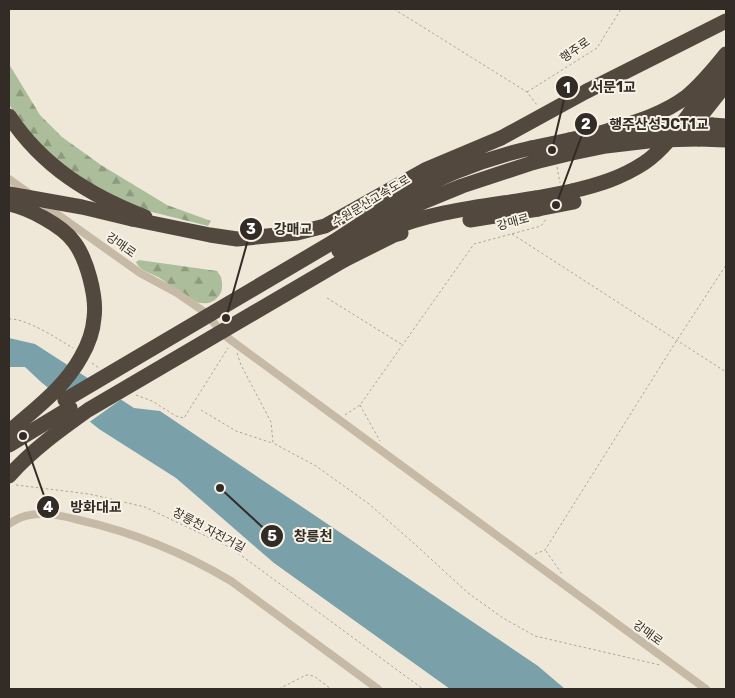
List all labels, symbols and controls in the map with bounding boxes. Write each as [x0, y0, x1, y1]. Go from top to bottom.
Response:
street label: 행주로 [557, 35, 593, 65]
callout: 서문1교 [555, 73, 646, 102]
text: 1 [563, 79, 571, 97]
text: 서문1교 [590, 79, 636, 96]
callout: 행주산성JCT1교 [574, 110, 718, 139]
text: 2 [581, 115, 591, 133]
text: 행주산성JCT1교 [609, 116, 709, 133]
street label: 수원문산고속도로 [330, 172, 412, 230]
street label: 강매로 [495, 211, 531, 233]
callout: 강매교 [239, 215, 323, 244]
text: 3 [246, 220, 256, 238]
text: 강매교 [274, 221, 312, 238]
street label: 강매로 [103, 230, 139, 260]
callout: 방화대교 [36, 493, 132, 522]
text: 4 [43, 498, 53, 516]
text: 방화대교 [70, 499, 122, 516]
street label: 창릉천 자전거길 [170, 505, 248, 555]
callout: 창릉천 [259, 521, 343, 550]
text: 5 [267, 527, 277, 545]
text: 창릉천 [294, 528, 332, 545]
street label: 강매로 [630, 618, 666, 648]

